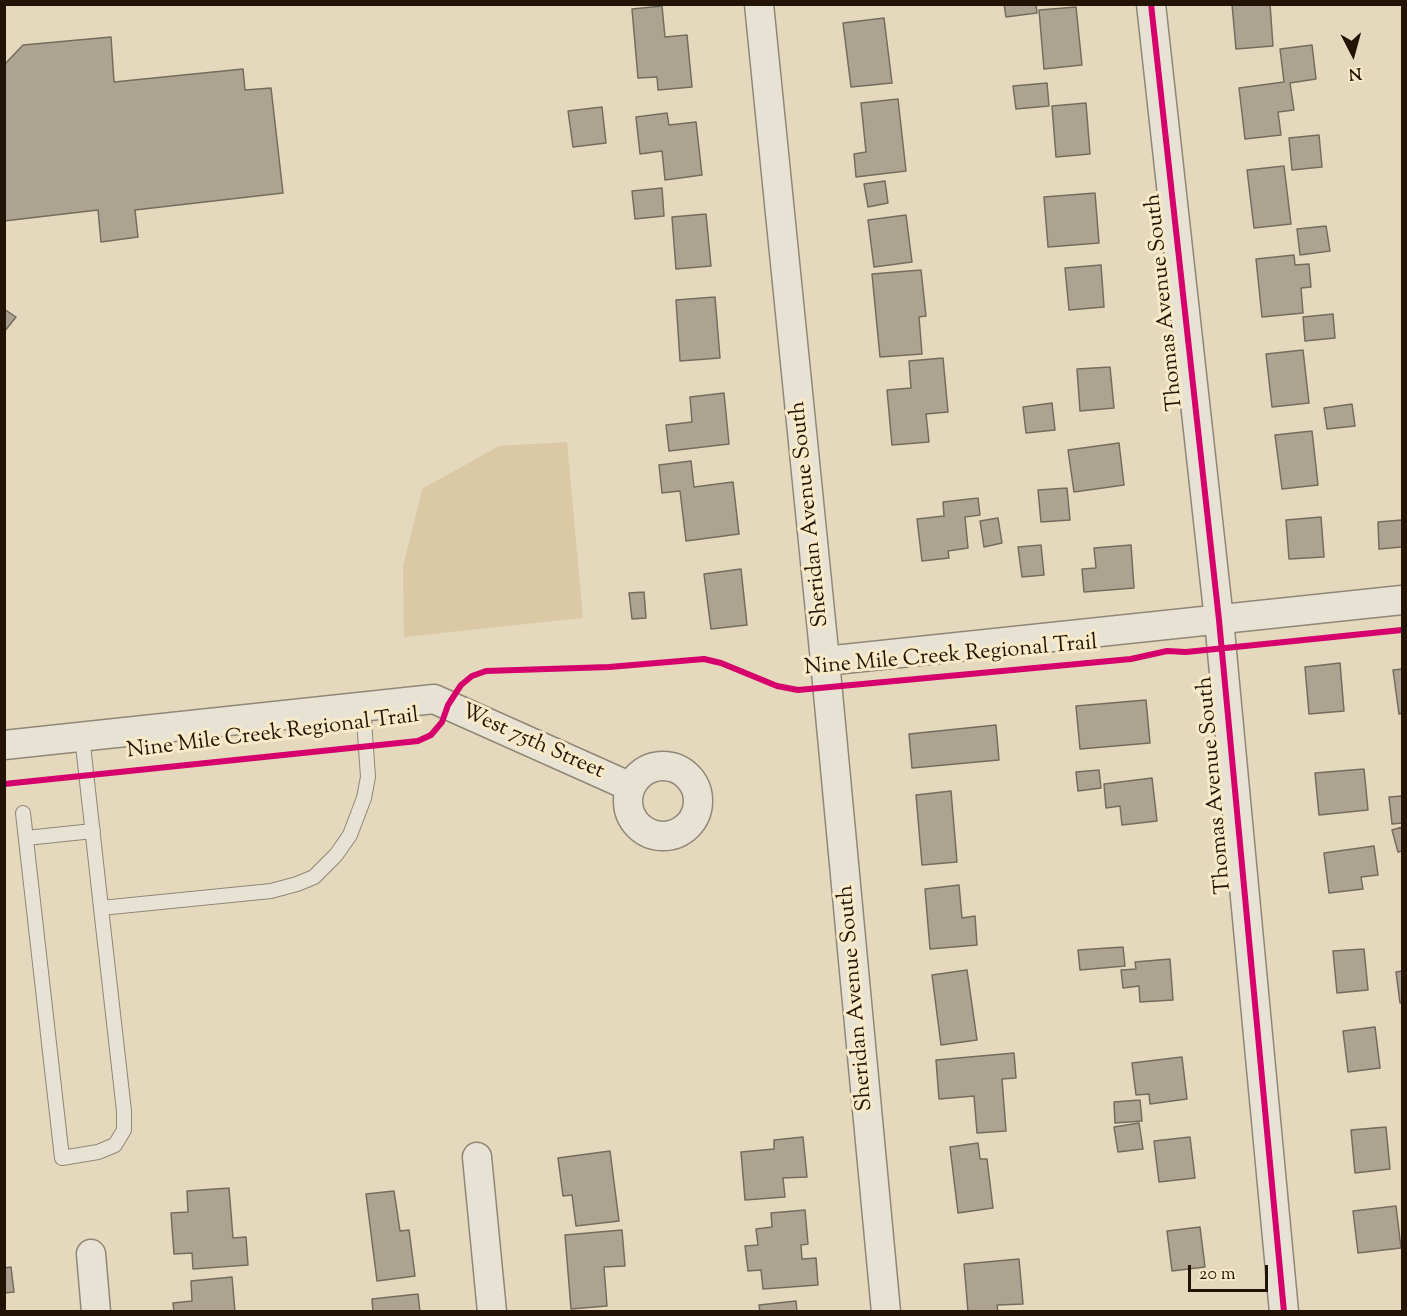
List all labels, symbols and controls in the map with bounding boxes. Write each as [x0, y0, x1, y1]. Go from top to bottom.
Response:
north arrow [1323, 24, 1383, 84]
text: N [1347, 60, 1362, 85]
street label: Thomas Avenue South [1141, 192, 1191, 412]
street label: Sheridan Avenue South [786, 400, 836, 628]
street label: Nine Mile Creek Regional Trail [803, 631, 1099, 683]
street label: Thomas Avenue South [1193, 675, 1239, 895]
street label: West 75th Street [456, 700, 608, 786]
street label: Nine Mile Creek Regional Trail [125, 704, 421, 766]
street label: Sheridan Avenue South [834, 884, 880, 1112]
scale bar [1191, 1253, 1270, 1291]
text: 20 m [1199, 1262, 1236, 1288]

